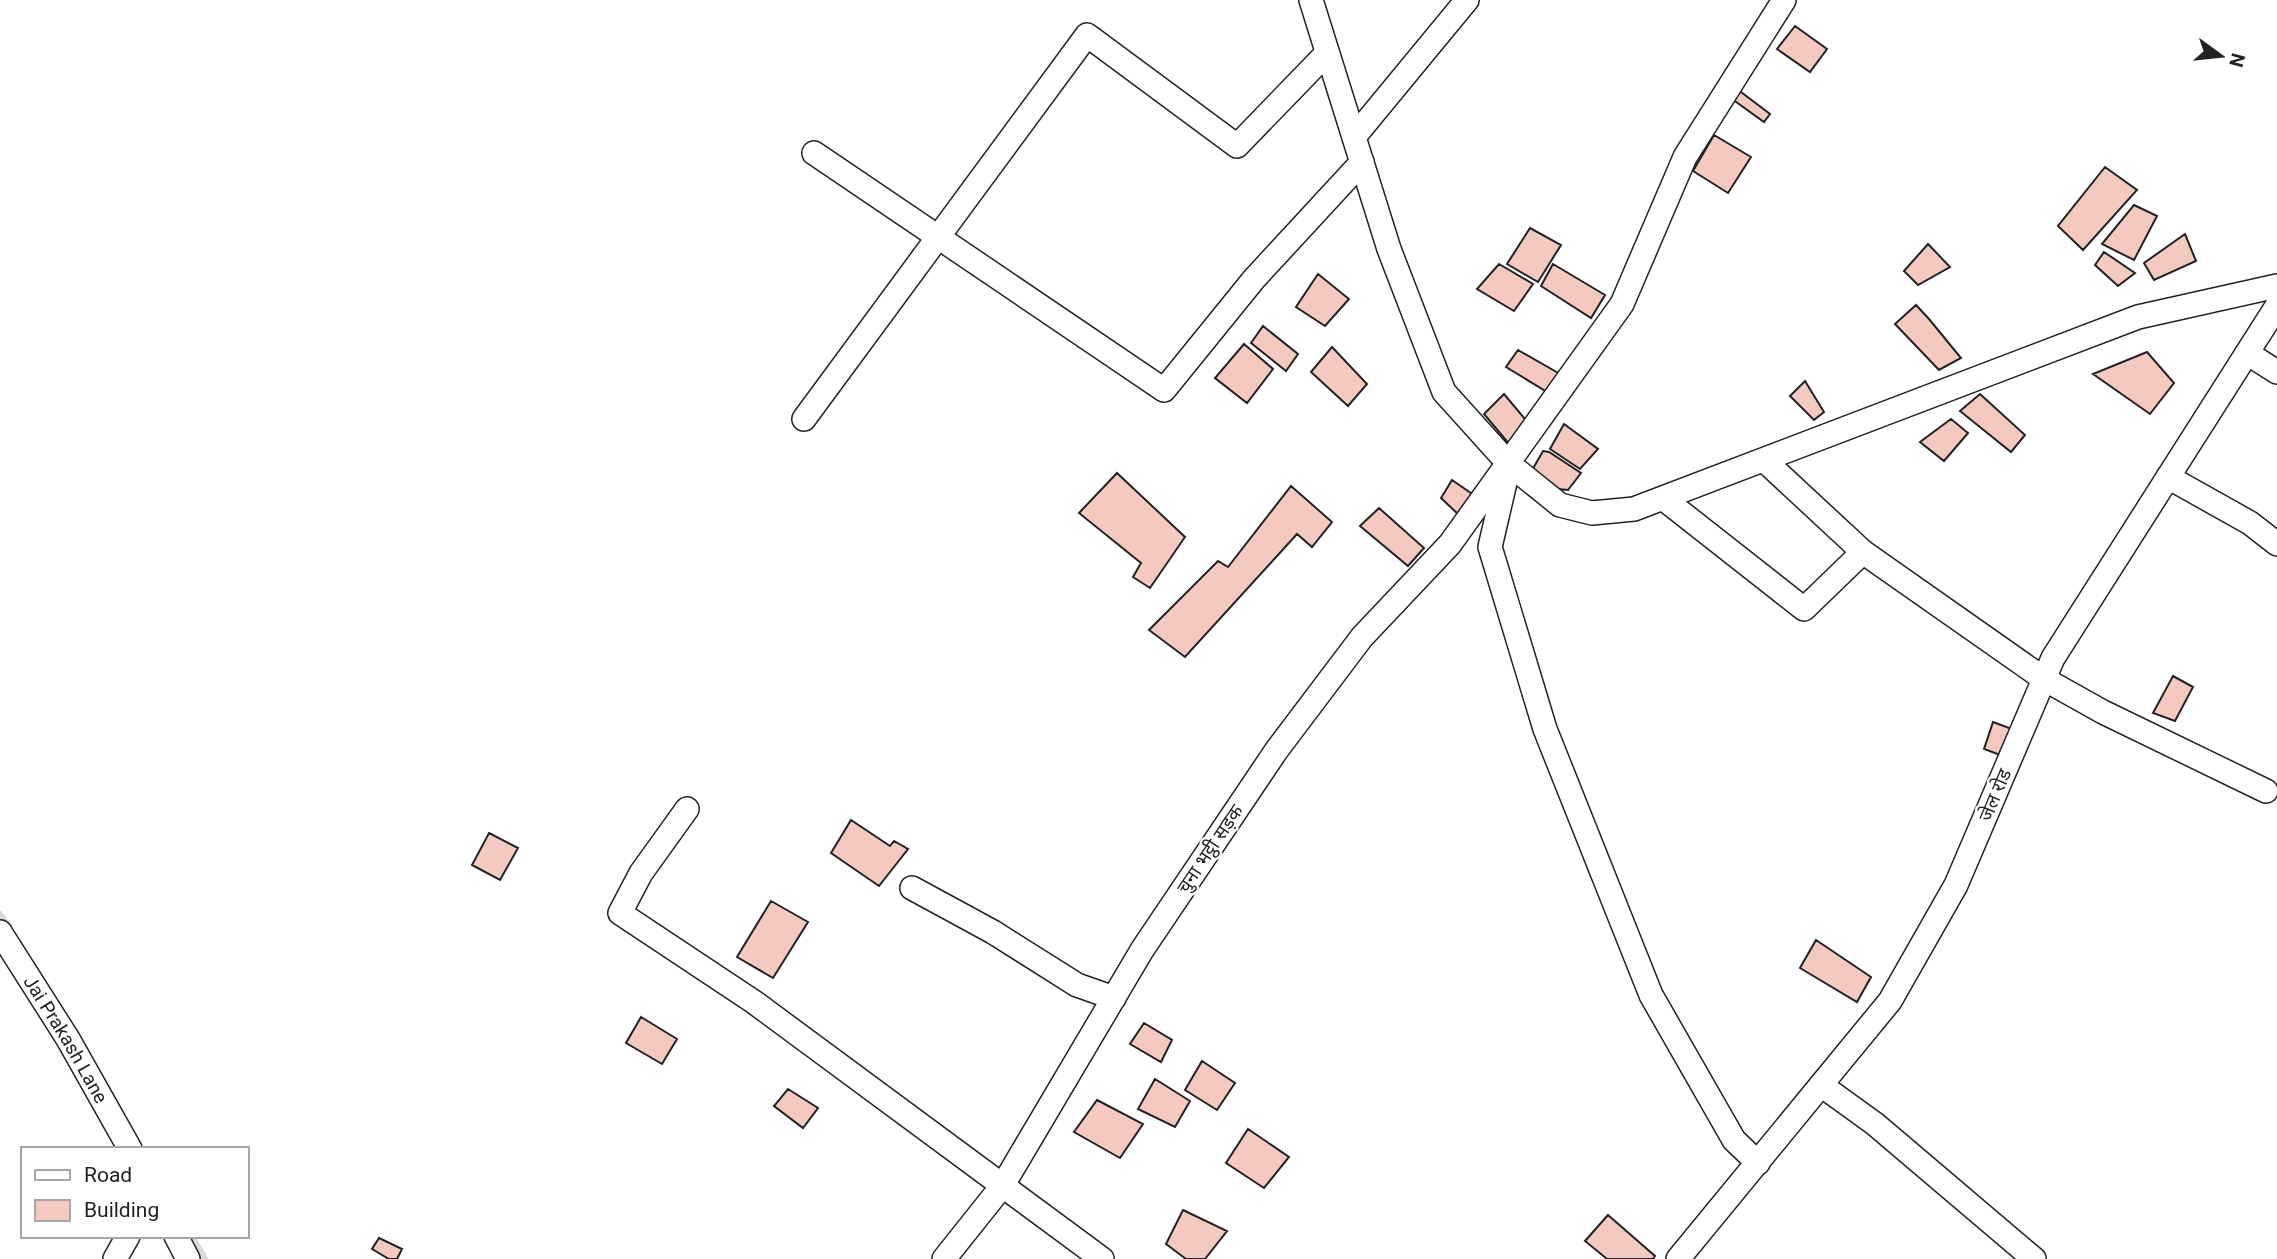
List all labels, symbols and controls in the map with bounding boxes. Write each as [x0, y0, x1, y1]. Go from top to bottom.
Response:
north arrow [2186, 21, 2256, 91]
text: N [2224, 51, 2250, 70]
street label: जेल रोड [1974, 765, 2017, 825]
street label: चुना भट्ठी सड़क [1172, 800, 1249, 898]
street label: Jai Prakash Lane [19, 971, 113, 1107]
legend [21, 1147, 248, 1238]
text: Road [84, 1163, 132, 1187]
text: Building [84, 1198, 159, 1222]

